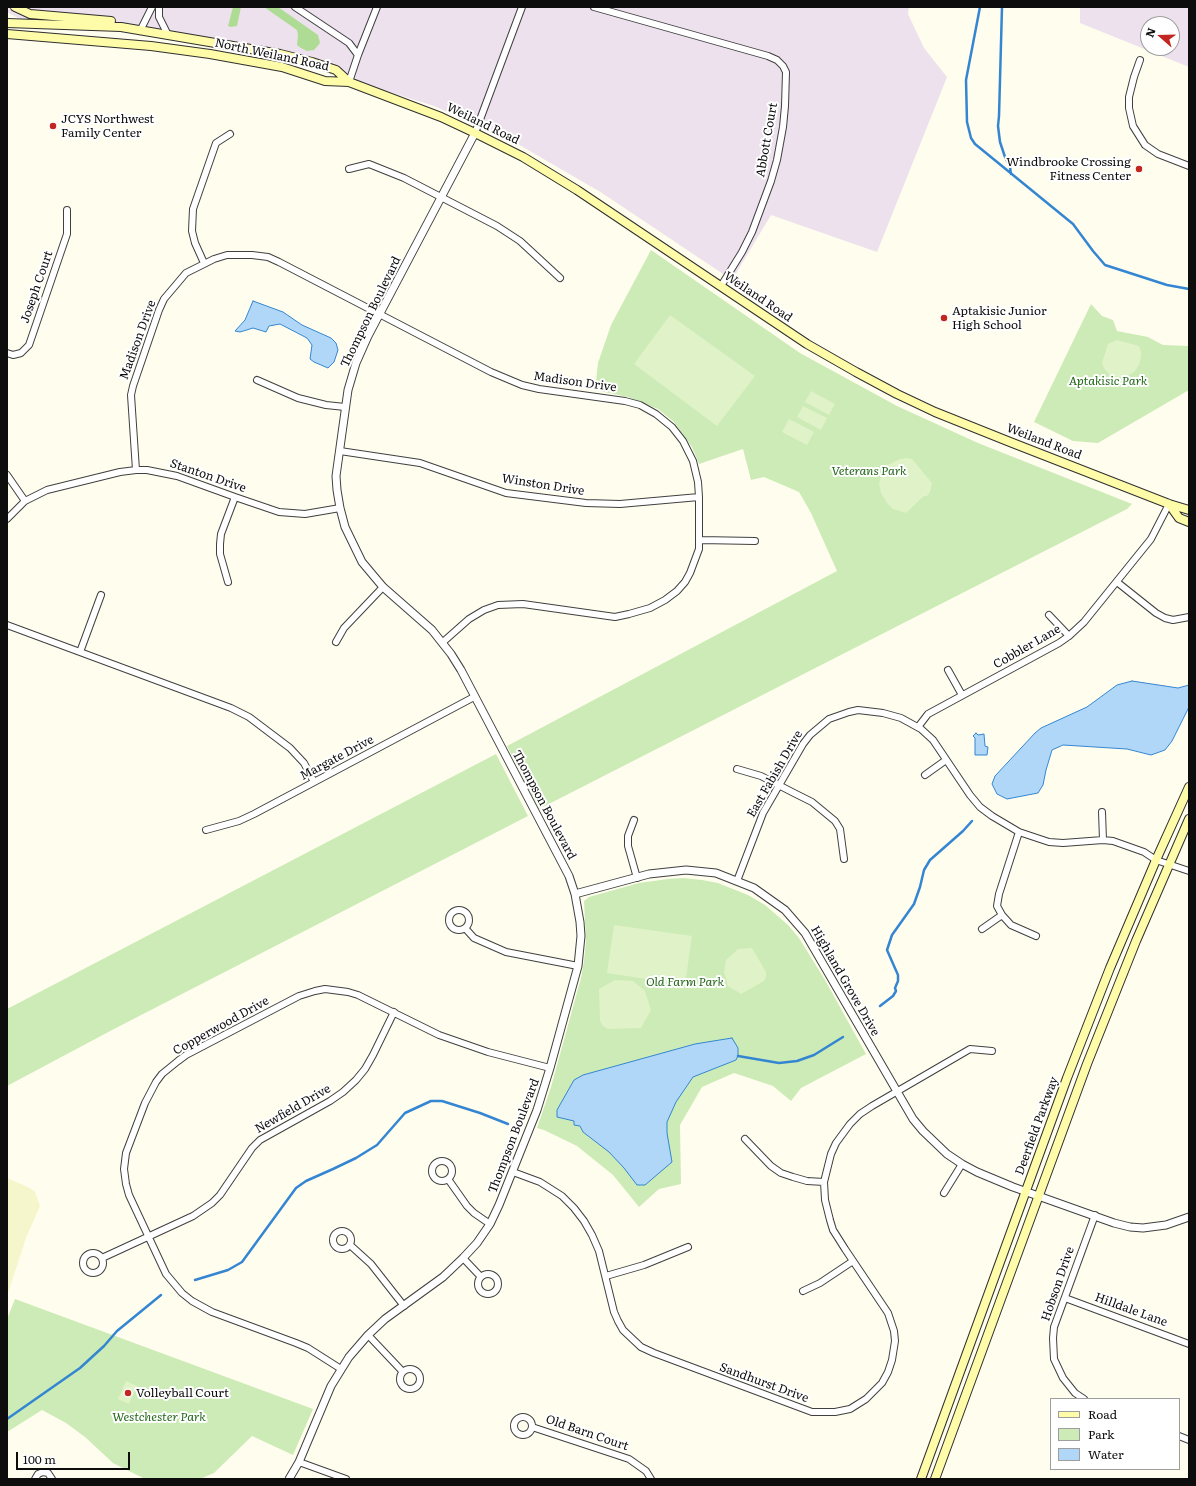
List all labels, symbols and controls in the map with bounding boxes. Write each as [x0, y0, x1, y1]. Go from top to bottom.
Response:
north arrow [1140, 16, 1180, 56]
text: N [1141, 25, 1159, 39]
street label: North Weiland Road [214, 36, 330, 74]
street label: Weiland Road [444, 100, 522, 148]
street label: Abbott Court [753, 102, 781, 178]
place label: JCYS Northwest Family Center [61, 112, 154, 140]
marker: JCYS Northwest Family Center [48, 121, 58, 131]
place label: Windbrooke Crossing Fitness Center [1006, 155, 1131, 183]
marker: Windbrooke Crossing Fitness Center [1134, 164, 1144, 174]
street label: Joseph Court [18, 249, 56, 325]
street label: Thompson Boulevard [338, 254, 404, 370]
street label: Weiland Road [721, 269, 795, 325]
street label: Madison Drive [117, 298, 159, 382]
place label: Aptakisic Junior High School [952, 304, 1047, 332]
marker: Aptakisic Junior High School [939, 313, 949, 323]
street label: Madison Drive [533, 369, 617, 395]
park label: Aptakisic Park [1069, 374, 1147, 388]
street label: Weiland Road [1004, 421, 1084, 463]
street label: Stanton Drive [168, 456, 248, 496]
park label: Veterans Park [831, 464, 907, 478]
street label: Winston Drive [501, 471, 585, 499]
street label: Cobbler Lane [991, 622, 1063, 672]
street label: East Fabish Drive [744, 728, 806, 820]
street label: Margate Drive [298, 733, 376, 783]
street label: Thompson Boulevard [509, 748, 579, 862]
street label: Highland Grove Drive [808, 923, 882, 1039]
park label: Old Farm Park [646, 975, 724, 989]
street label: Copperwood Drive [171, 994, 271, 1058]
street label: Deerfield Parkway [1013, 1075, 1061, 1177]
street label: Thompson Boulevard [485, 1077, 543, 1195]
street label: Newfield Drive [253, 1082, 333, 1136]
street label: Hobson Drive [1039, 1245, 1077, 1323]
street label: Hilldale Lane [1093, 1290, 1169, 1330]
street label: Sandhurst Drive [718, 1360, 810, 1406]
place label: Volleyball Court [136, 1386, 229, 1400]
marker: Volleyball Court [123, 1388, 133, 1398]
legend [1050, 1398, 1180, 1470]
text: Road [1088, 1405, 1117, 1423]
park label: Westchester Park [112, 1410, 206, 1424]
street label: Old Barn Court [544, 1412, 630, 1454]
text: Park [1088, 1425, 1114, 1443]
scale bar [18, 1444, 132, 1470]
text: Water [1088, 1445, 1124, 1463]
text: 100 m [23, 1450, 56, 1468]

